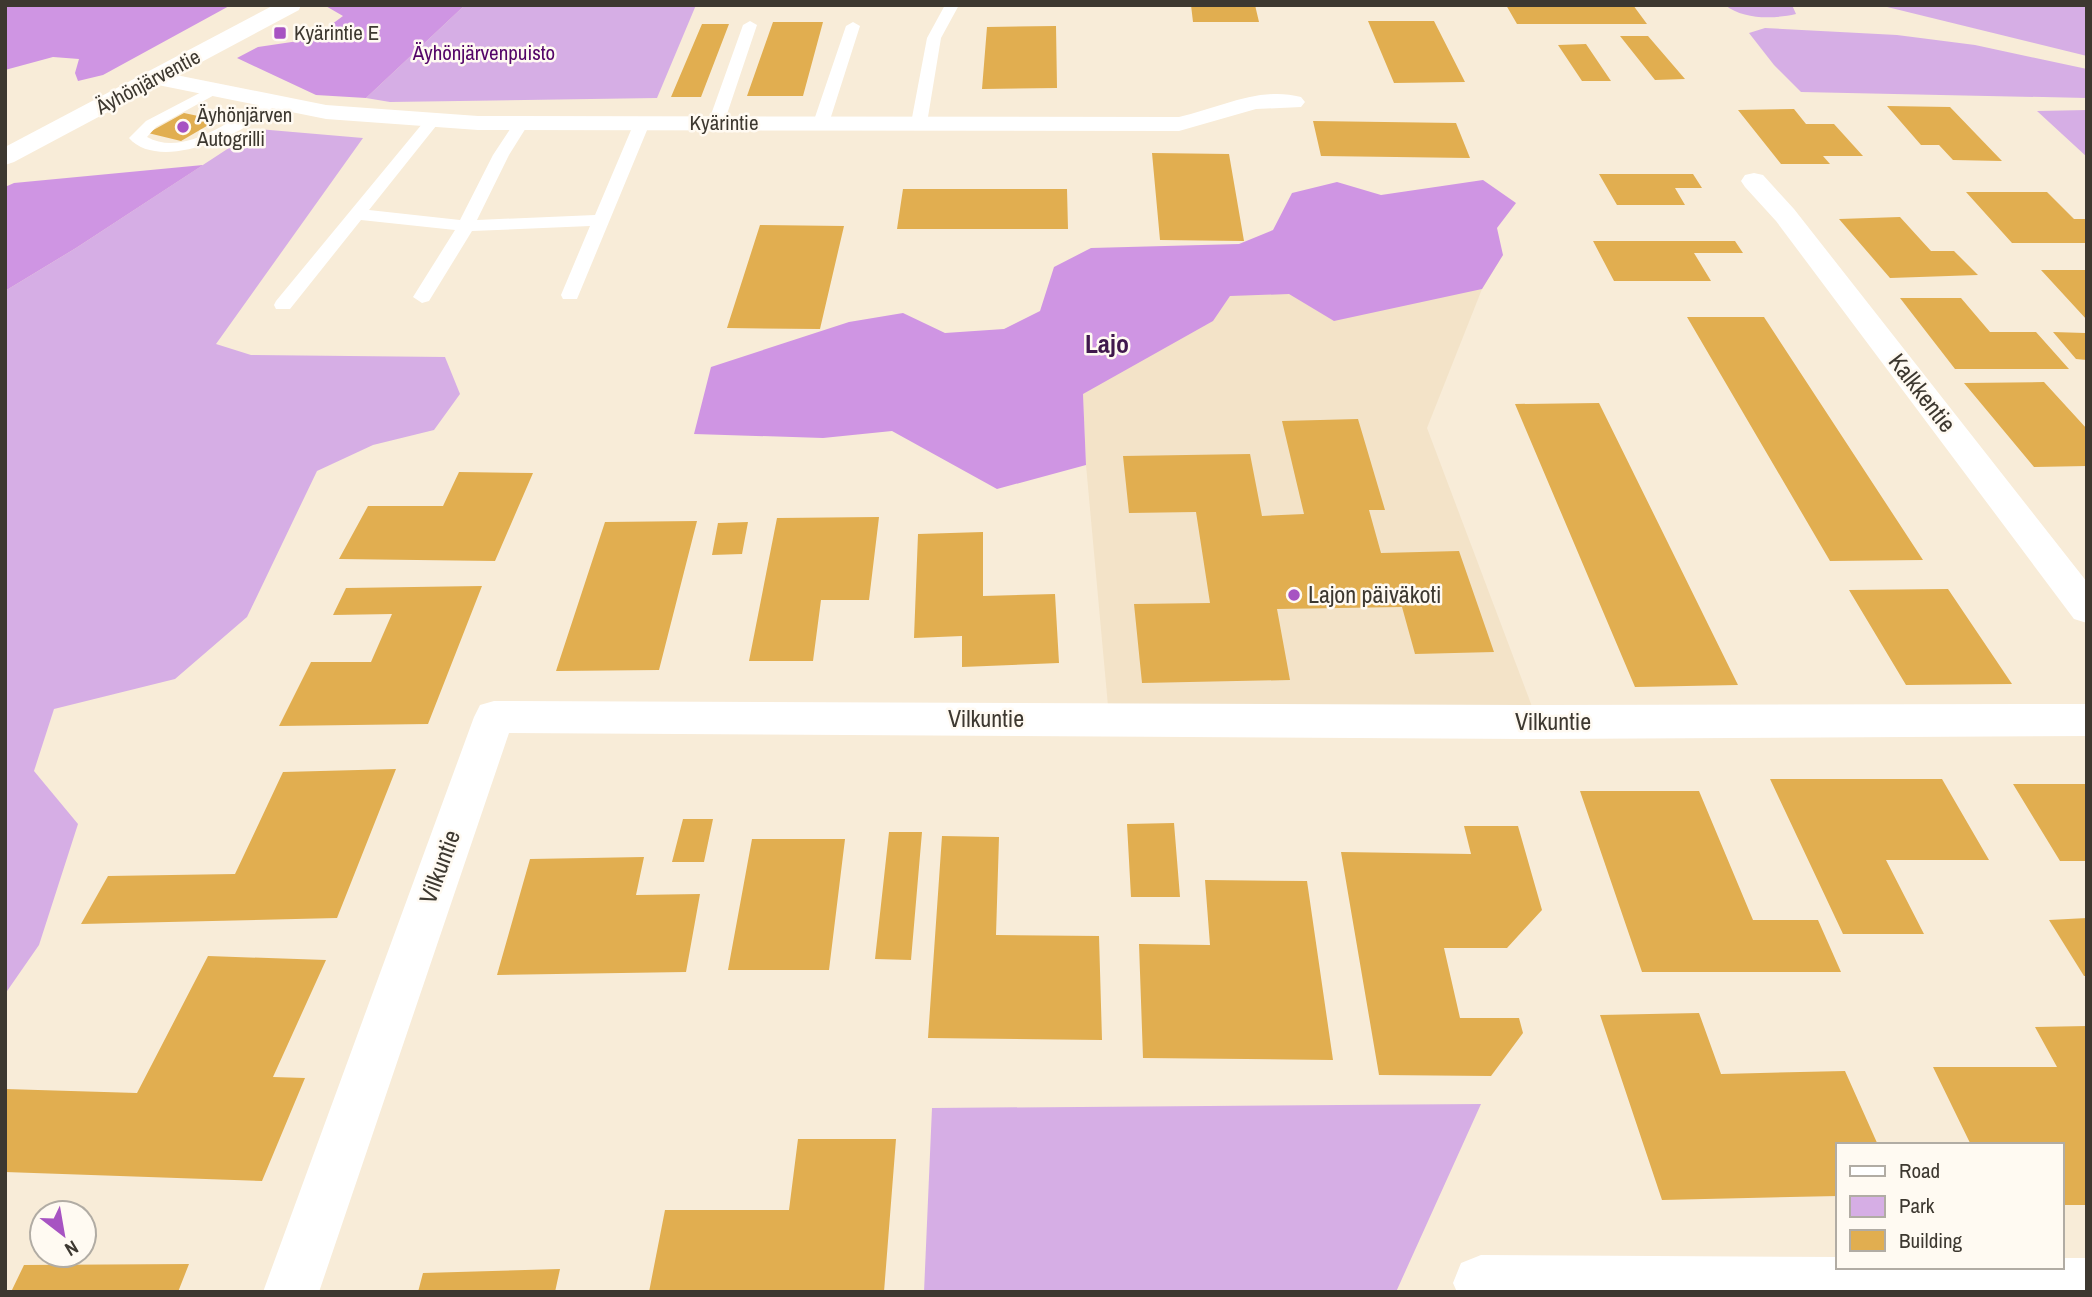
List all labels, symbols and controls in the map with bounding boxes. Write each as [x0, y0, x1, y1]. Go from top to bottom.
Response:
place label: Kyärintie E [294, 18, 379, 47]
marker: Kyärintie E [272, 25, 288, 41]
park label: Äyhönjärvenpuisto [412, 38, 555, 67]
street label: Äyhönjärventie [89, 42, 205, 122]
place label: Äyhönjärven Autogrilli [196, 100, 292, 153]
street label: Kyärintie [690, 108, 758, 137]
marker: Äyhönjärven Autogrilli [175, 119, 191, 135]
district label: Lajo [1085, 326, 1129, 361]
street label: Kalkkentie [1882, 346, 1964, 438]
place label: Lajon päiväkoti [1308, 578, 1442, 610]
marker: Lajon päiväkoti [1286, 587, 1302, 603]
street label: Vilkuntie [948, 702, 1024, 734]
street label: Vilkuntie [1515, 705, 1591, 737]
street label: Vilkuntie [411, 825, 467, 908]
legend [1836, 1143, 2064, 1269]
text: Road [1899, 1156, 1940, 1185]
text: Park [1899, 1191, 1935, 1220]
north arrow [28, 1199, 98, 1269]
text: Building [1899, 1226, 1963, 1255]
text: N [60, 1235, 83, 1263]

